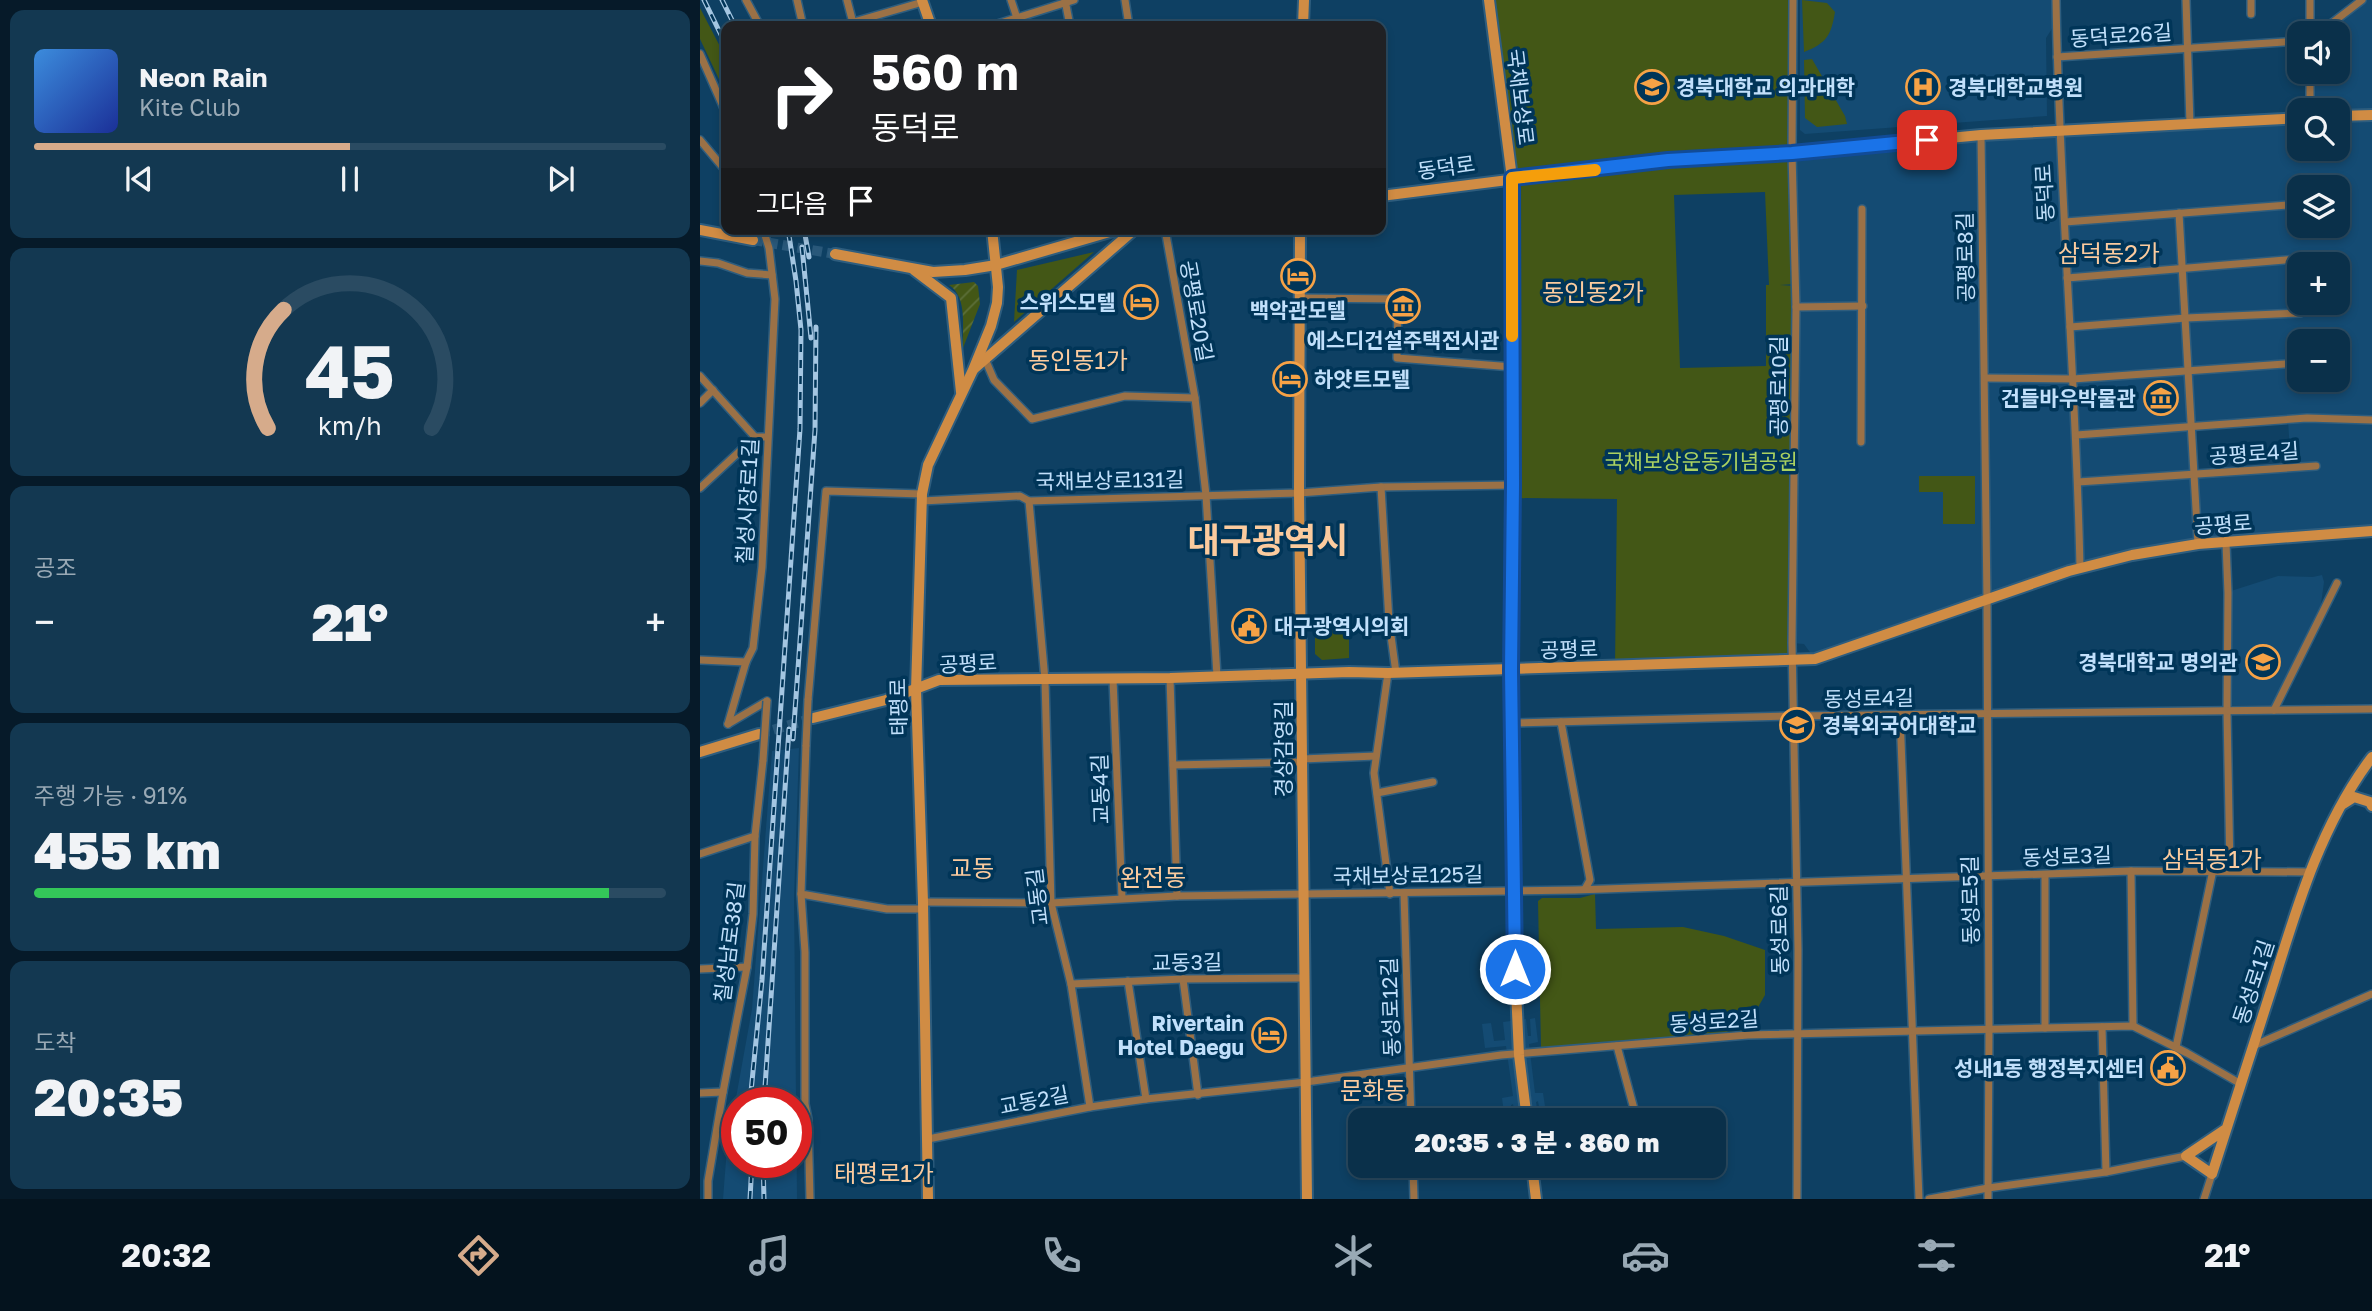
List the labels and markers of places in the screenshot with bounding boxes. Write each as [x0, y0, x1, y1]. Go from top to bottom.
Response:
school or university icon: 경북대학교 의과대학 [1633, 68, 1671, 106]
hospital icon: 경북대학교병원 [1904, 68, 1942, 106]
place label: 경북대학교 의과대학 [1676, 74, 1855, 100]
place label: 경북대학교병원 [1948, 74, 2083, 100]
pin [1897, 110, 1957, 170]
hotel icon: 백악관모텔 [1279, 257, 1317, 295]
hotel icon: 스위스모텔 [1122, 283, 1160, 321]
museum icon: 에스디건설주택전시관 [1384, 287, 1422, 325]
place label: 스위스모텔 [1019, 289, 1116, 315]
place label: 백악관모텔 [1250, 297, 1346, 323]
place label: 에스디건설주택전시관 [1306, 327, 1500, 353]
hotel icon: 하얏트모텔 [1271, 360, 1309, 398]
place label: 하얏트모텔 [1314, 366, 1411, 392]
museum icon: 건들바우박물관 [2142, 379, 2180, 417]
place label: 건들바우박물관 [2001, 385, 2136, 411]
public building icon: 대구광역시의회 [1230, 607, 1268, 645]
place label: 대구광역시의회 [1274, 613, 1409, 639]
school or university icon: 경북대학교 명의관 [2244, 643, 2282, 681]
place label: 경북대학교 명의관 [2078, 649, 2238, 675]
school or university icon: 경북외국어대학교 [1778, 706, 1816, 744]
place label: 경북외국어대학교 [1822, 712, 1977, 738]
place label: Rivertain Hotel Daegu [1117, 1010, 1244, 1060]
hotel icon: Rivertain Hotel Daegu [1250, 1016, 1288, 1054]
public building icon: 성내1동 행정복지센터 [2149, 1049, 2187, 1087]
place label: 성내1동 행정복지센터 [1954, 1055, 2144, 1081]

